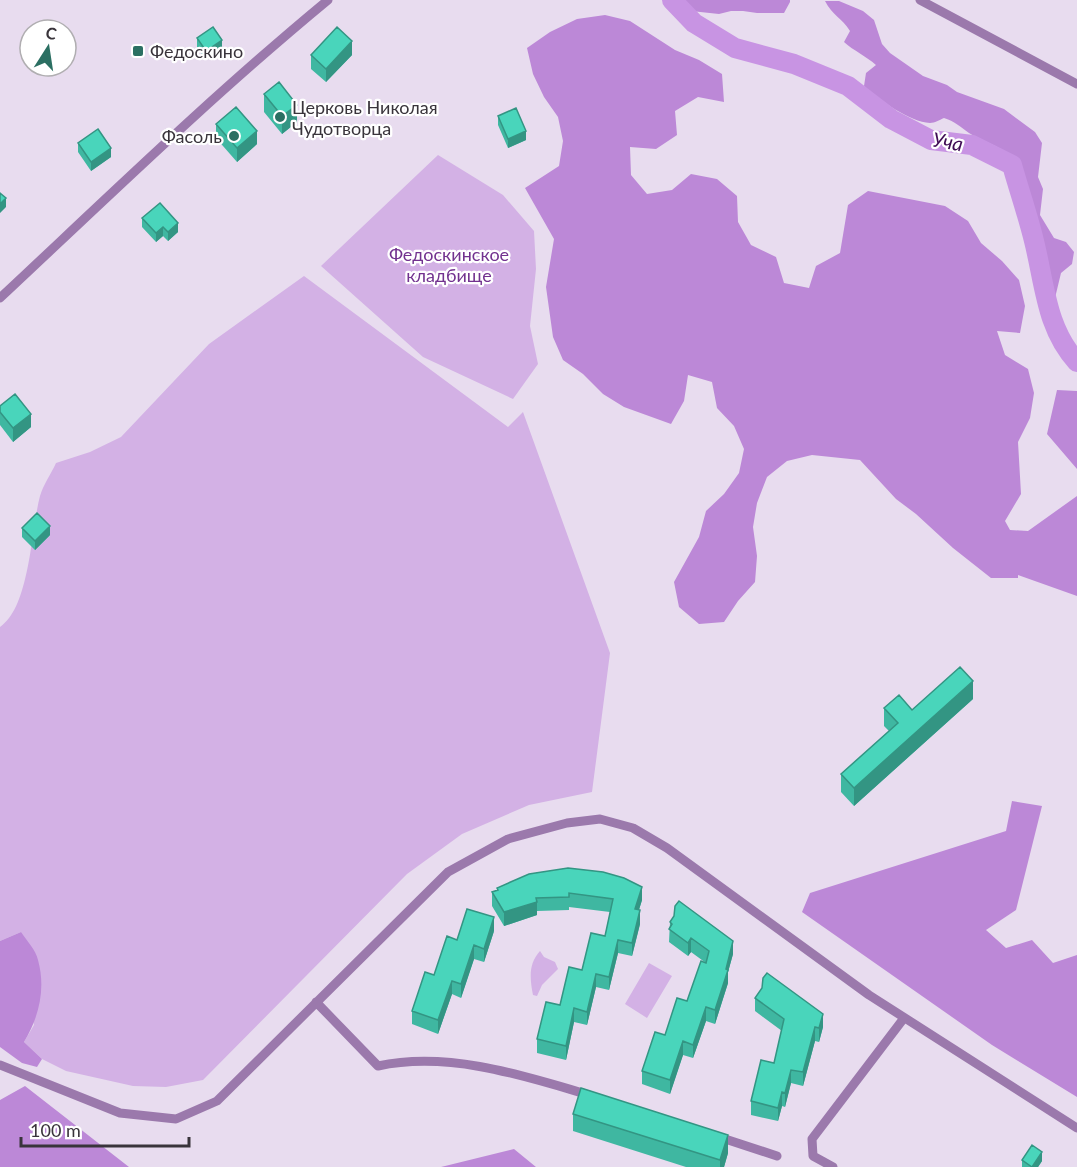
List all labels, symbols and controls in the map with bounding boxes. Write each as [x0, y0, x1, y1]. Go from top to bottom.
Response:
north arrow [18, 18, 78, 78]
text: С [44, 22, 59, 43]
place label: Федоскино [150, 40, 243, 62]
marker: Федоскино [131, 44, 145, 58]
place label: Церковь Николая Чудотворца [292, 96, 438, 139]
marker: Церковь Николая Чудотворца [273, 110, 287, 124]
place label: Фасоль [162, 125, 222, 147]
water label: Уча [931, 127, 965, 155]
marker: Фасоль [227, 129, 241, 143]
park label: Федоскинское кладбище [389, 243, 509, 286]
scale bar [21, 1110, 189, 1148]
text: 100 m [30, 1119, 81, 1141]

